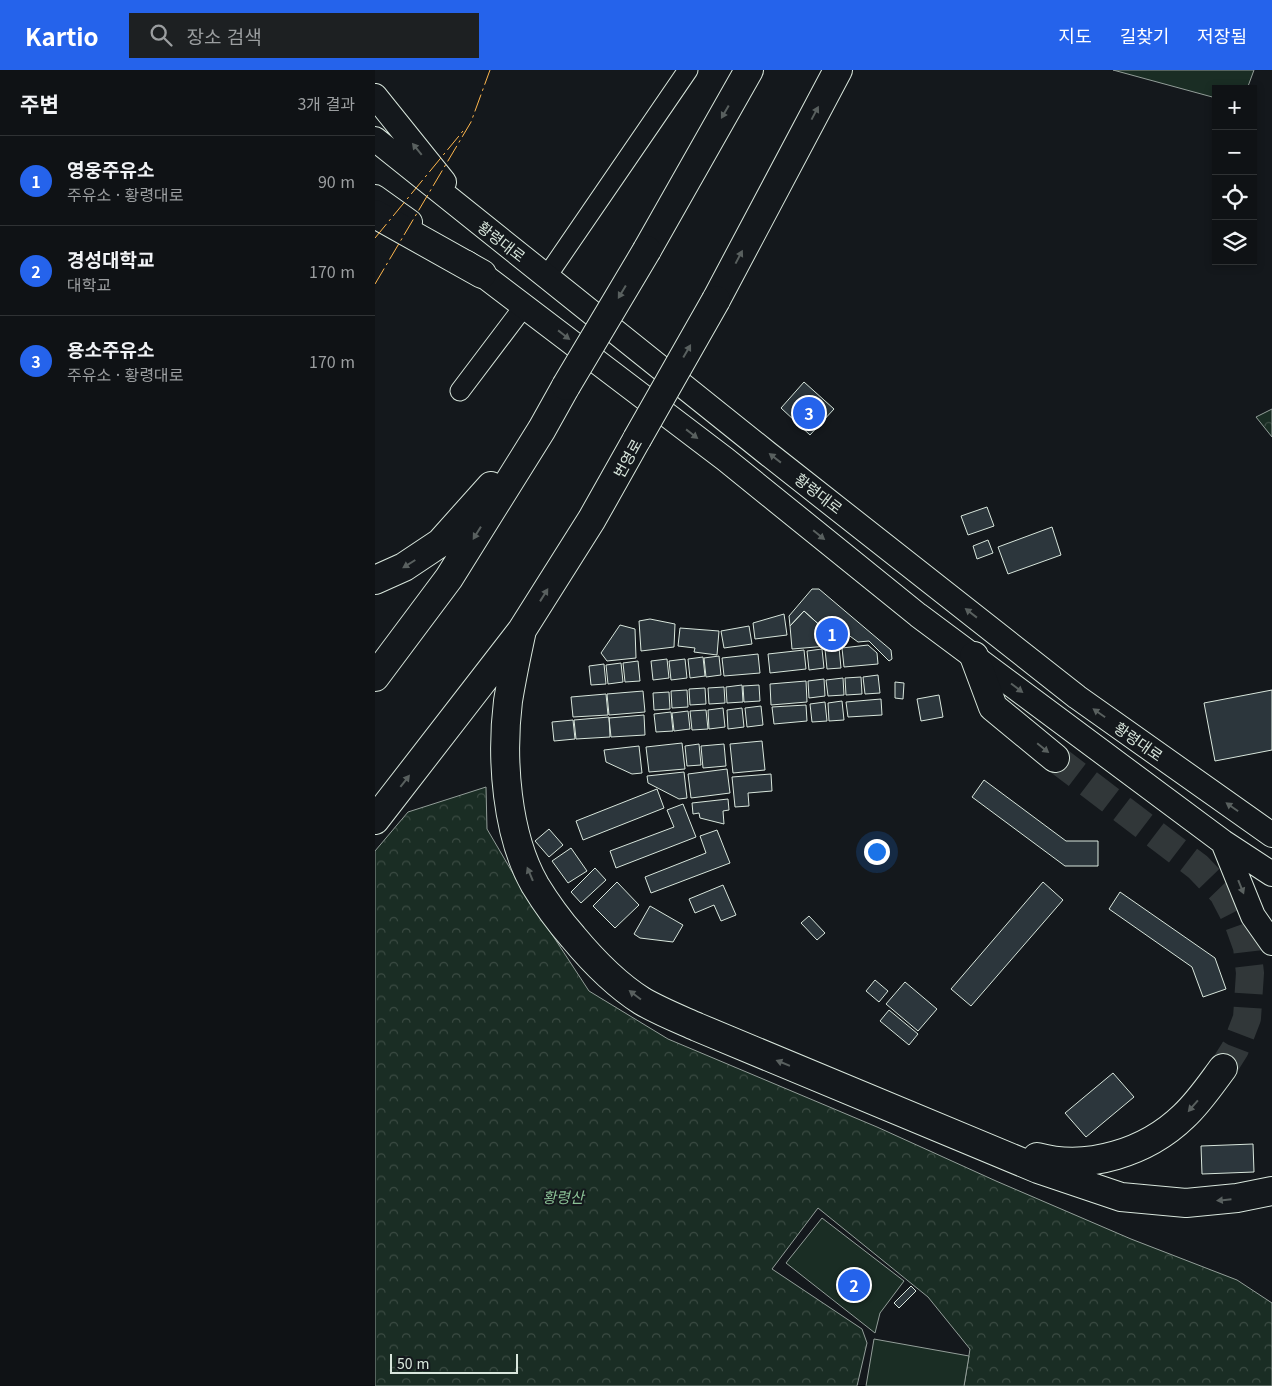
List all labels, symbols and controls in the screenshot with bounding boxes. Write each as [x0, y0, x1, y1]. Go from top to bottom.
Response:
search box [129, 13, 479, 58]
text: Kartio [25, 18, 99, 53]
icon: search [147, 21, 175, 49]
text: 장소 검색 [187, 22, 262, 49]
text: 지도 [1059, 22, 1092, 48]
text: 길찾기 [1120, 22, 1169, 48]
text: 저장됨 [1197, 22, 1247, 48]
map controls [1212, 85, 1257, 265]
button: + [1212, 85, 1257, 130]
text: 주변 [20, 88, 59, 118]
text: 3개 결과 [297, 91, 355, 115]
one-way arrow [721, 105, 729, 120]
one-way arrow [811, 106, 819, 121]
button: − [1212, 130, 1257, 175]
one-way arrow [412, 143, 423, 156]
text: 영웅주유소 [67, 155, 154, 182]
text: 1 [31, 169, 41, 193]
text: 90 m [318, 169, 355, 193]
button: locate [1212, 175, 1257, 220]
text: 주유소 · 황령대로 [67, 182, 183, 206]
street label: 황령대로 [474, 216, 530, 266]
button: layers [1212, 220, 1257, 265]
text: 경성대학교 [67, 245, 154, 272]
one-way arrow [735, 250, 743, 264]
text: 2 [31, 259, 41, 283]
text: 170 m [309, 259, 355, 283]
text: 대학교 [67, 272, 111, 296]
one-way arrow [617, 285, 626, 298]
one-way arrow [557, 330, 570, 340]
text: 용소주유소 [67, 335, 154, 362]
one-way arrow [683, 344, 692, 358]
text: 3 [31, 349, 41, 373]
text: 170 m [309, 349, 355, 373]
text: 주유소 · 황령대로 [67, 362, 183, 386]
pin: 3 [793, 394, 825, 432]
one-way arrow [685, 429, 699, 439]
street label: 번영로 [608, 435, 646, 481]
one-way arrow [769, 453, 782, 464]
street label: 황령대로 [791, 468, 847, 518]
one-way arrow [473, 526, 482, 539]
one-way arrow [813, 530, 826, 541]
one-way arrow [402, 559, 416, 569]
one-way arrow [539, 588, 549, 602]
one-way arrow [965, 608, 978, 619]
pin: 1 [816, 615, 848, 653]
one-way arrow [1010, 683, 1023, 694]
one-way arrow [1093, 708, 1106, 718]
street label: 황령대로 [1110, 717, 1168, 765]
one-way arrow [1036, 742, 1049, 753]
one-way arrow [399, 775, 410, 788]
one-way arrow [1225, 802, 1239, 812]
your location [864, 839, 890, 865]
one-way arrow [526, 867, 534, 881]
one-way arrow [1237, 880, 1245, 894]
one-way arrow [629, 990, 642, 1001]
one-way arrow [776, 1058, 790, 1066]
one-way arrow [1188, 1100, 1199, 1112]
park label: 황령산 [542, 1186, 586, 1207]
one-way arrow [1216, 1196, 1232, 1204]
pin: 2 [838, 1266, 870, 1304]
scale bar [390, 1351, 517, 1374]
text: 50 m [397, 1353, 429, 1373]

